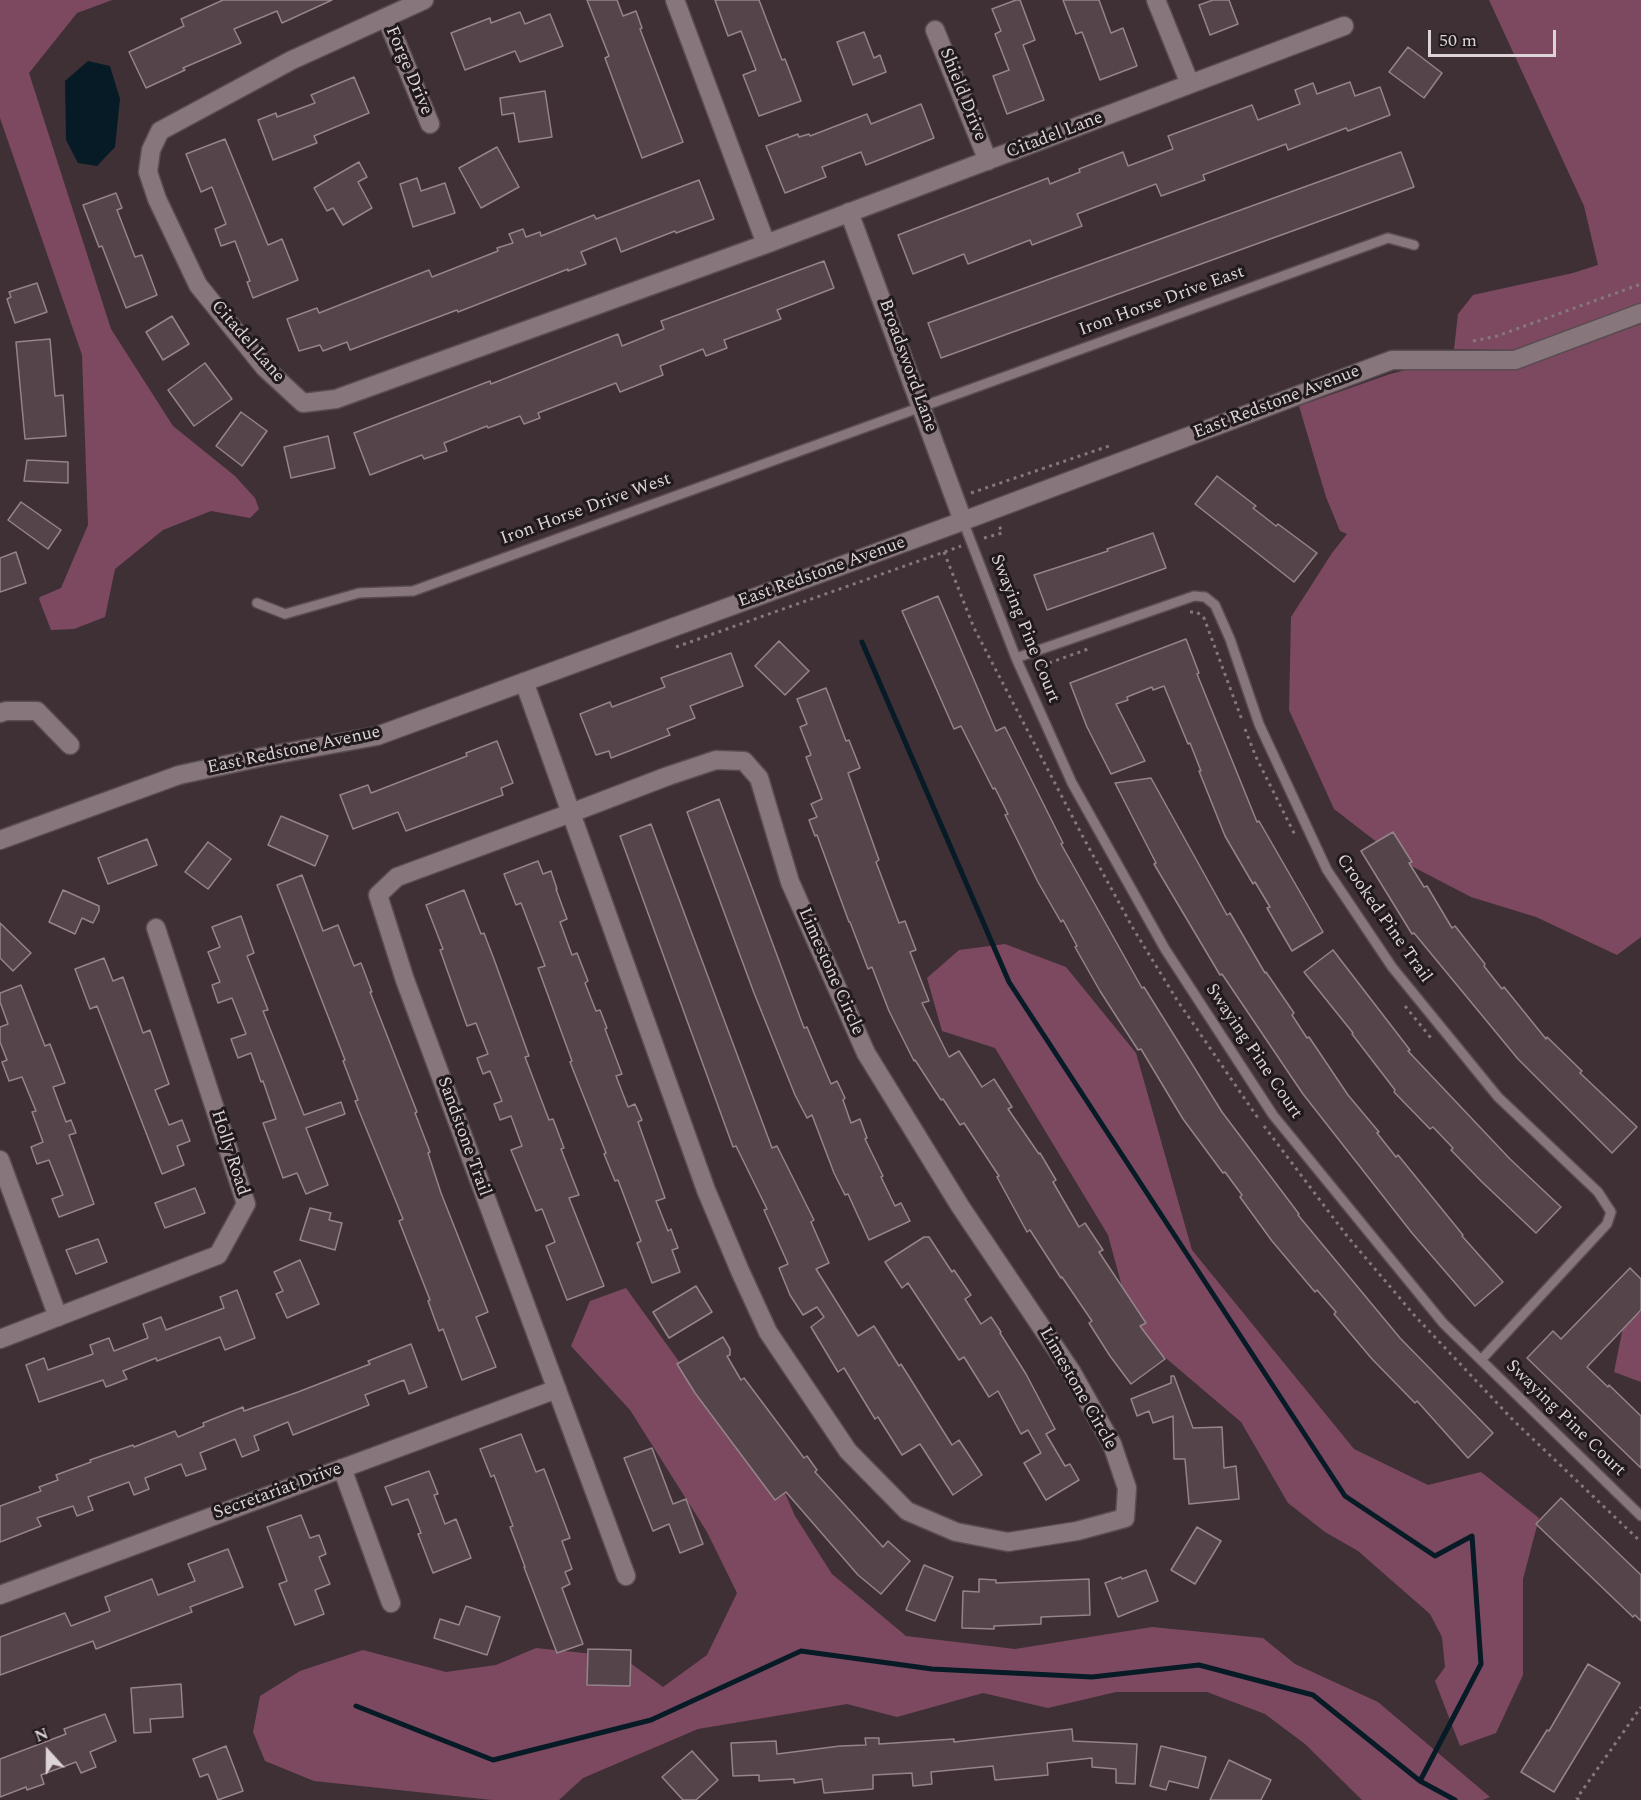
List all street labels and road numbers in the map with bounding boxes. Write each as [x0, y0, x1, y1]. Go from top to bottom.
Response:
street label: Forge Drive [380, 23, 436, 119]
street label: Shield Drive [934, 45, 990, 145]
street label: Citadel Lane [1004, 108, 1106, 164]
street label: Iron Horse Drive East [1076, 262, 1248, 342]
street label: Citadel Lane [205, 296, 289, 388]
street label: Broadsword Lane [873, 297, 941, 435]
street label: East Redstone Avenue [1191, 361, 1363, 445]
street label: Iron Horse Drive West [498, 469, 674, 551]
street label: East Redstone Avenue [735, 533, 909, 613]
street label: Swaying Pine Court [984, 552, 1064, 706]
street label: East Redstone Avenue [205, 722, 383, 780]
street label: Crooked Pine Trail [1331, 850, 1435, 988]
street label: Limestone Circle [792, 905, 868, 1039]
street label: Swaying Pine Court [1200, 980, 1306, 1124]
street label: Sandstone Trail [431, 1074, 495, 1200]
street label: Holly Road [205, 1108, 253, 1198]
street label: Limestone Circle [1033, 1324, 1121, 1454]
street label: Swaying Pine Court [1501, 1356, 1629, 1482]
street label: Secretariat Drive [211, 1459, 345, 1525]

